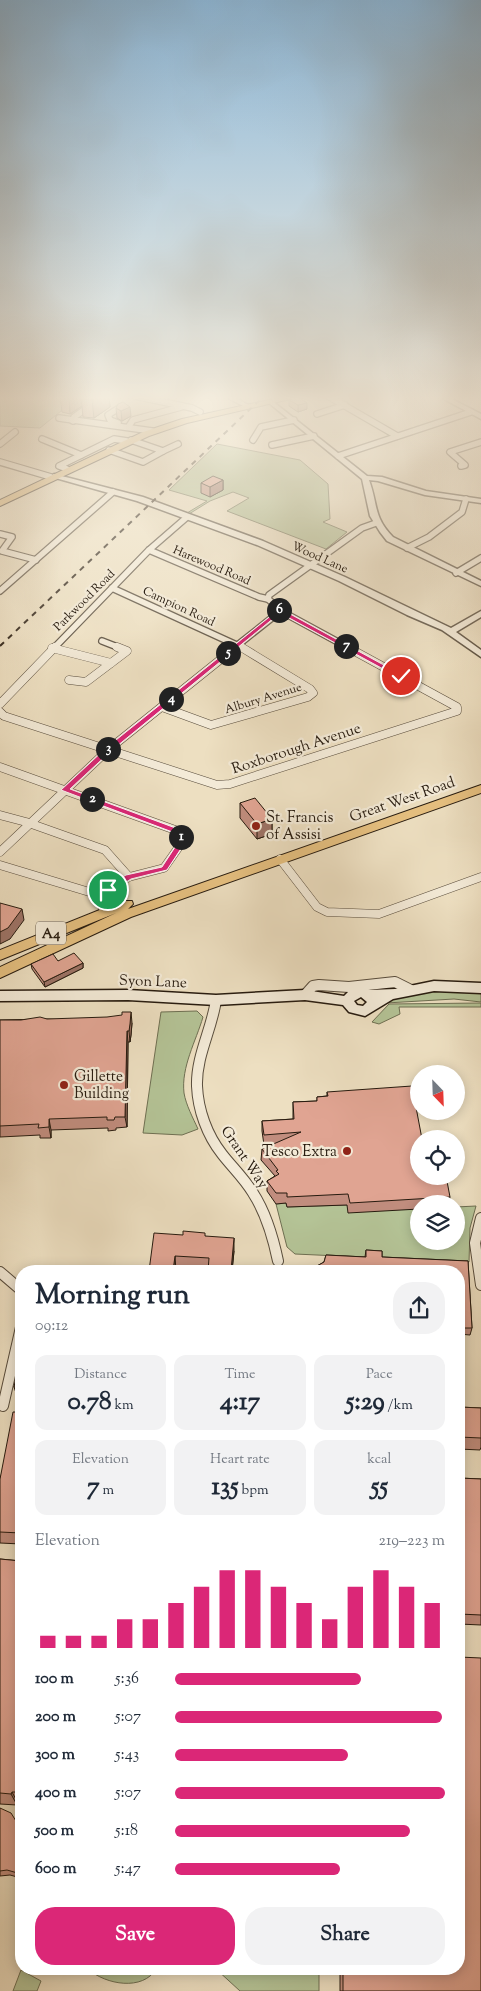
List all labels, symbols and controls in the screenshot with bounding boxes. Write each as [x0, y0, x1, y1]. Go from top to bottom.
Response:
street label: Wood Lane [289, 537, 351, 578]
street label: Harewood Road [170, 541, 253, 590]
street label: Parkwood Road [50, 566, 120, 636]
street label: Campion Road [139, 582, 218, 632]
pin: 6 [266, 598, 292, 622]
text: 6 [276, 600, 283, 620]
pin: 7 [334, 634, 358, 658]
text: 7 [343, 636, 350, 656]
pin: 5 [216, 640, 240, 666]
text: 5 [226, 643, 231, 663]
pin [380, 655, 422, 697]
icon: check [387, 662, 415, 690]
street label: Albury Avenue [223, 679, 304, 719]
pin: 4 [158, 686, 184, 712]
text: 4 [168, 689, 175, 709]
street label: Roxborough Avenue [229, 719, 364, 780]
pin: 3 [96, 736, 120, 762]
text: 3 [106, 739, 111, 759]
street label: Great West Road [347, 772, 458, 828]
pin: 2 [80, 786, 104, 812]
text: 2 [89, 789, 96, 809]
place label: St. Francis of Assisi [266, 808, 333, 846]
marker: St. Francis of Assisi [250, 820, 262, 832]
pin: 1 [168, 824, 194, 850]
text: 1 [179, 827, 184, 847]
pin [87, 869, 129, 911]
icon: arrive [94, 876, 122, 904]
road number: A4 [36, 921, 66, 944]
street label: Syon Lane [119, 971, 187, 994]
north arrow [410, 1065, 465, 1120]
map controls [410, 1065, 465, 1250]
place label: Gillette Building [74, 1067, 129, 1105]
marker: Gillette Building [58, 1079, 70, 1091]
street label: Grant Way [215, 1122, 273, 1194]
button: locate [410, 1130, 465, 1185]
place label: Tesco Extra [262, 1142, 337, 1163]
marker: Tesco Extra [341, 1145, 353, 1157]
button: layers [410, 1195, 465, 1250]
text: Morning run [35, 1276, 190, 1316]
button: share [393, 1282, 445, 1334]
text: 09:12 [35, 1315, 68, 1338]
text: Distance [74, 1365, 127, 1385]
text: Time [224, 1365, 256, 1385]
text: Pace [366, 1365, 393, 1385]
text: 0.78 [68, 1385, 112, 1421]
text: 4:17 [220, 1385, 260, 1421]
text: 5:29 [346, 1385, 385, 1421]
text: km [112, 1396, 134, 1416]
text: /km [385, 1396, 413, 1416]
text: Elevation [72, 1450, 129, 1470]
text: Heart rate [210, 1450, 270, 1470]
text: kcal [367, 1450, 391, 1470]
text: 7 [87, 1470, 100, 1506]
text: 135 [211, 1470, 239, 1506]
text: 55 [371, 1470, 388, 1506]
text: m [100, 1481, 114, 1501]
text: bpm [239, 1481, 269, 1501]
text: Elevation [35, 1530, 100, 1553]
text: 219–223 m [379, 1530, 445, 1553]
text: 100 m [35, 1668, 74, 1691]
text: 5:36 [115, 1668, 139, 1691]
text: 200 m [35, 1706, 76, 1729]
text: 5:07 [115, 1706, 141, 1729]
text: 300 m [35, 1744, 75, 1767]
text: 5:43 [115, 1744, 139, 1767]
text: 400 m [35, 1782, 77, 1805]
text: 5:07 [115, 1782, 141, 1805]
text: 500 m [35, 1820, 74, 1843]
text: 5:18 [115, 1820, 138, 1843]
text: 600 m [35, 1858, 77, 1881]
text: 5:47 [115, 1858, 141, 1881]
button: Save [35, 1907, 235, 1965]
button: Share [245, 1907, 445, 1965]

